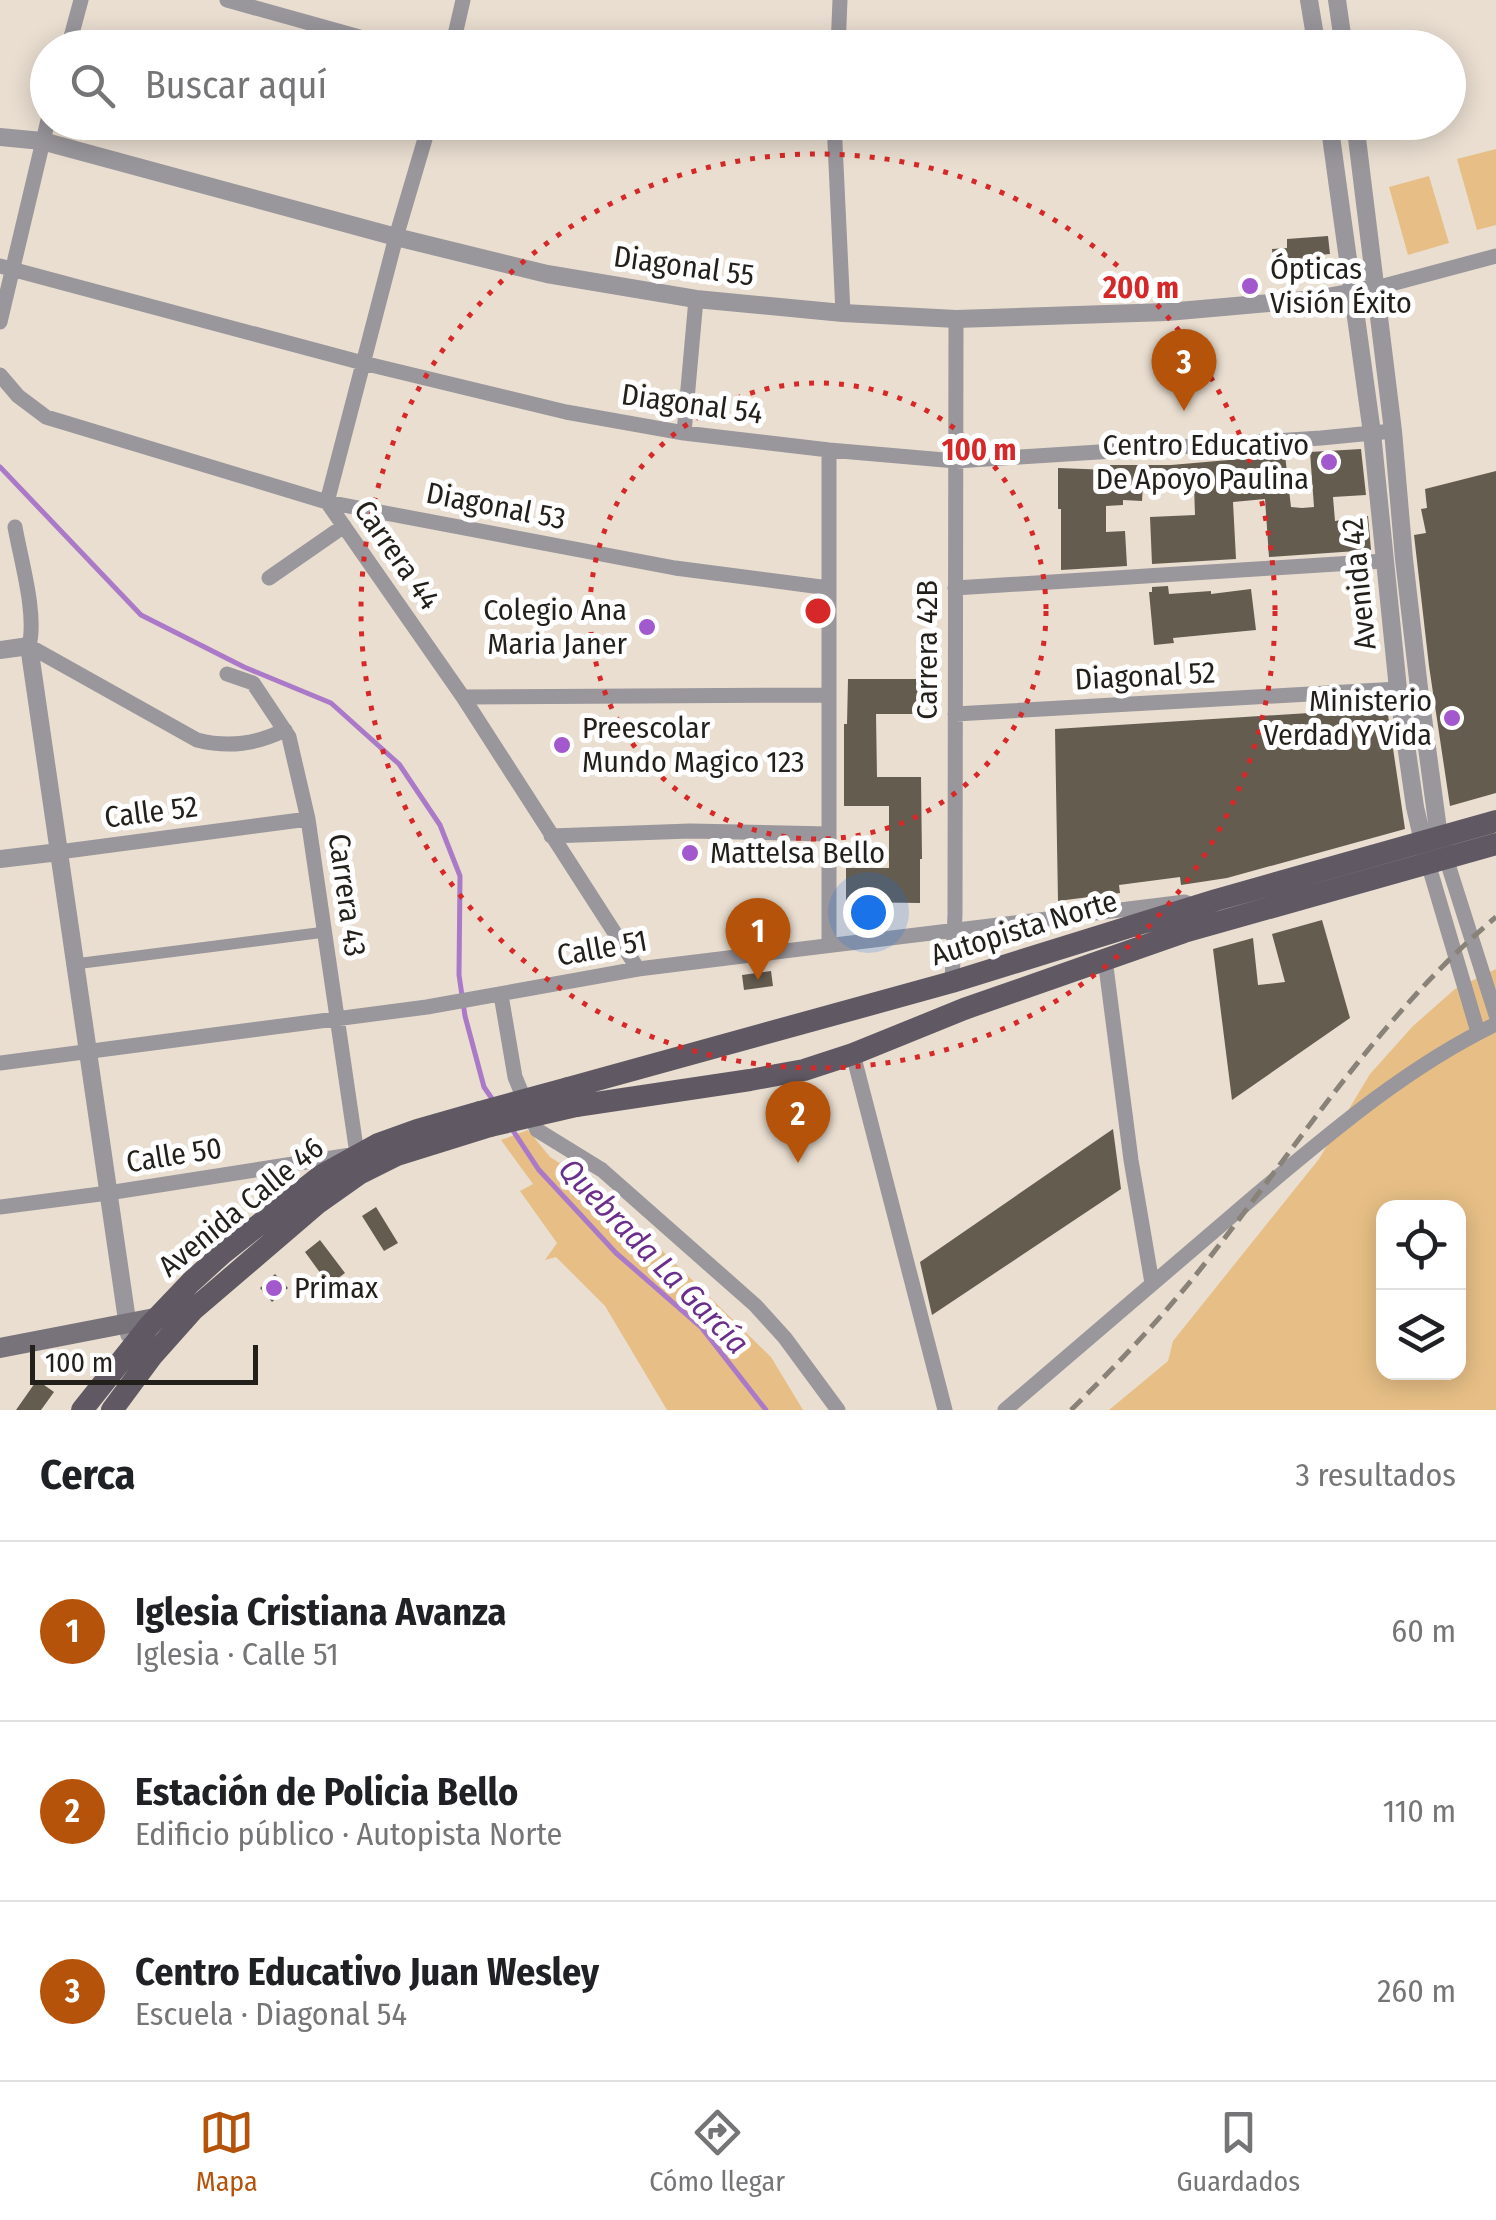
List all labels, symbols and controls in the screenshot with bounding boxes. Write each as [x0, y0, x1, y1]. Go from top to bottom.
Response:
search box [30, 30, 1466, 140]
icon: search [65, 58, 120, 113]
text: Buscar aquí [145, 62, 327, 108]
street label: Diagonal 55 [611, 238, 757, 294]
place label: Ópticas Visión Éxito [1270, 251, 1412, 321]
text: 200 m [1102, 270, 1179, 306]
marker: Ópticas Visión Éxito [1239, 275, 1261, 297]
pin: 3 [1152, 328, 1216, 411]
street label: Diagonal 54 [619, 376, 765, 432]
place label: Centro Educativo De Apoyo Paulina [1096, 427, 1309, 497]
text: 100 m [942, 432, 1016, 468]
marker: Centro Educativo De Apoyo Paulina [1318, 451, 1340, 473]
street label: Diagonal 53 [423, 475, 569, 537]
street label: Carrera 44 [346, 494, 448, 616]
street label: Avenida 42 [1334, 516, 1384, 652]
street label: Carrera 42B [909, 580, 945, 720]
place label: Colegio Ana Maria Janer [483, 592, 628, 662]
centre of rings [800, 593, 836, 629]
marker: Colegio Ana Maria Janer [636, 616, 658, 638]
street label: Diagonal 52 [1074, 654, 1216, 698]
place label: Ministerio Verdad Y Vida [1264, 683, 1432, 753]
marker: Ministerio Verdad Y Vida [1441, 707, 1463, 729]
place label: Preescolar Mundo Magico 123 [582, 710, 805, 780]
marker: Preescolar Mundo Magico 123 [551, 734, 573, 756]
street label: Calle 52 [102, 788, 200, 836]
street label: Carrera 43 [321, 831, 373, 959]
place label: Mattelsa Bello [710, 835, 885, 871]
marker: Mattelsa Bello [679, 842, 701, 864]
street label: Autopista Norte [926, 883, 1122, 973]
your location [843, 887, 894, 938]
pin: 1 [726, 898, 790, 980]
street label: Calle 51 [554, 922, 650, 974]
pin: 2 [766, 1080, 830, 1163]
street label: Calle 50 [124, 1130, 224, 1180]
street label: Avenida Calle 46 [151, 1130, 331, 1284]
water label: Quebrada La García [551, 1150, 757, 1362]
map controls [1376, 1200, 1466, 1380]
button: locate [1376, 1200, 1466, 1290]
place label: Primax [294, 1270, 379, 1306]
marker: Primax [263, 1277, 285, 1299]
button: layers [1376, 1290, 1466, 1380]
scale bar [30, 1340, 258, 1384]
text: 100 m [45, 1346, 113, 1379]
text: Cerca [40, 1450, 135, 1500]
text: 3 resultados [1296, 1456, 1456, 1494]
text: Iglesia Cristiana Avanza [135, 1589, 506, 1635]
text: 1 [66, 1612, 79, 1650]
text: 60 m [1391, 1612, 1456, 1650]
text: Iglesia · Calle 51 [135, 1635, 339, 1673]
text: Estación de Policia Bello [135, 1769, 518, 1815]
text: 2 [65, 1792, 80, 1830]
text: 110 m [1383, 1792, 1456, 1830]
text: Edificio público · Autopista Norte [135, 1815, 562, 1853]
text: Centro Educativo Juan Wesley [135, 1949, 599, 1995]
text: 3 [65, 1972, 80, 2010]
text: 260 m [1377, 1972, 1456, 2010]
text: Escuela · Diagonal 54 [135, 1995, 407, 2033]
tab: Mapa [196, 2105, 258, 2198]
tab: Cómo llegar [649, 2105, 785, 2198]
tab: Guardados [1176, 2105, 1300, 2198]

